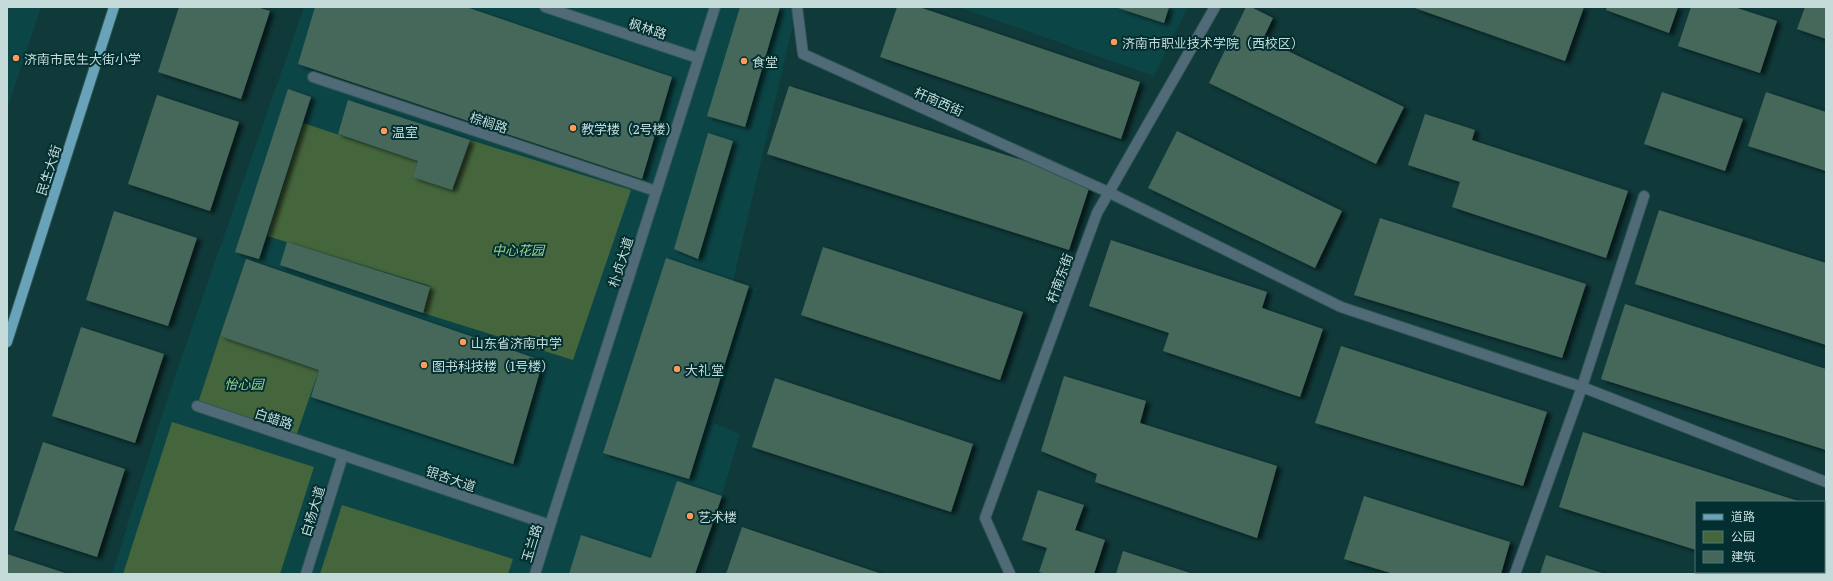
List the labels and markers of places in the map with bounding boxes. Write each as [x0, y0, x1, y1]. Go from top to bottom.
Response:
place label: 济南市职业技术学院（西校区） [1122, 33, 1304, 52]
marker: 济南市职业技术学院（西校区） [1109, 37, 1119, 47]
place label: 济南市民生大街小学 [24, 49, 141, 68]
place label: 食堂 [752, 52, 778, 71]
marker: 济南市民生大街小学 [11, 53, 21, 63]
marker: 食堂 [739, 56, 749, 66]
place label: 教学楼（2号楼） [581, 119, 679, 138]
place label: 温室 [392, 122, 418, 141]
marker: 教学楼（2号楼） [568, 123, 578, 133]
marker: 温室 [379, 126, 389, 136]
place label: 山东省济南中学 [471, 333, 562, 352]
marker: 山东省济南中学 [458, 337, 468, 347]
place label: 图书科技楼（1号楼） [432, 356, 554, 375]
marker: 图书科技楼（1号楼） [419, 360, 429, 370]
place label: 大礼堂 [685, 360, 724, 379]
marker: 大礼堂 [672, 364, 682, 374]
place label: 艺术楼 [698, 507, 737, 526]
marker: 艺术楼 [685, 511, 695, 521]

